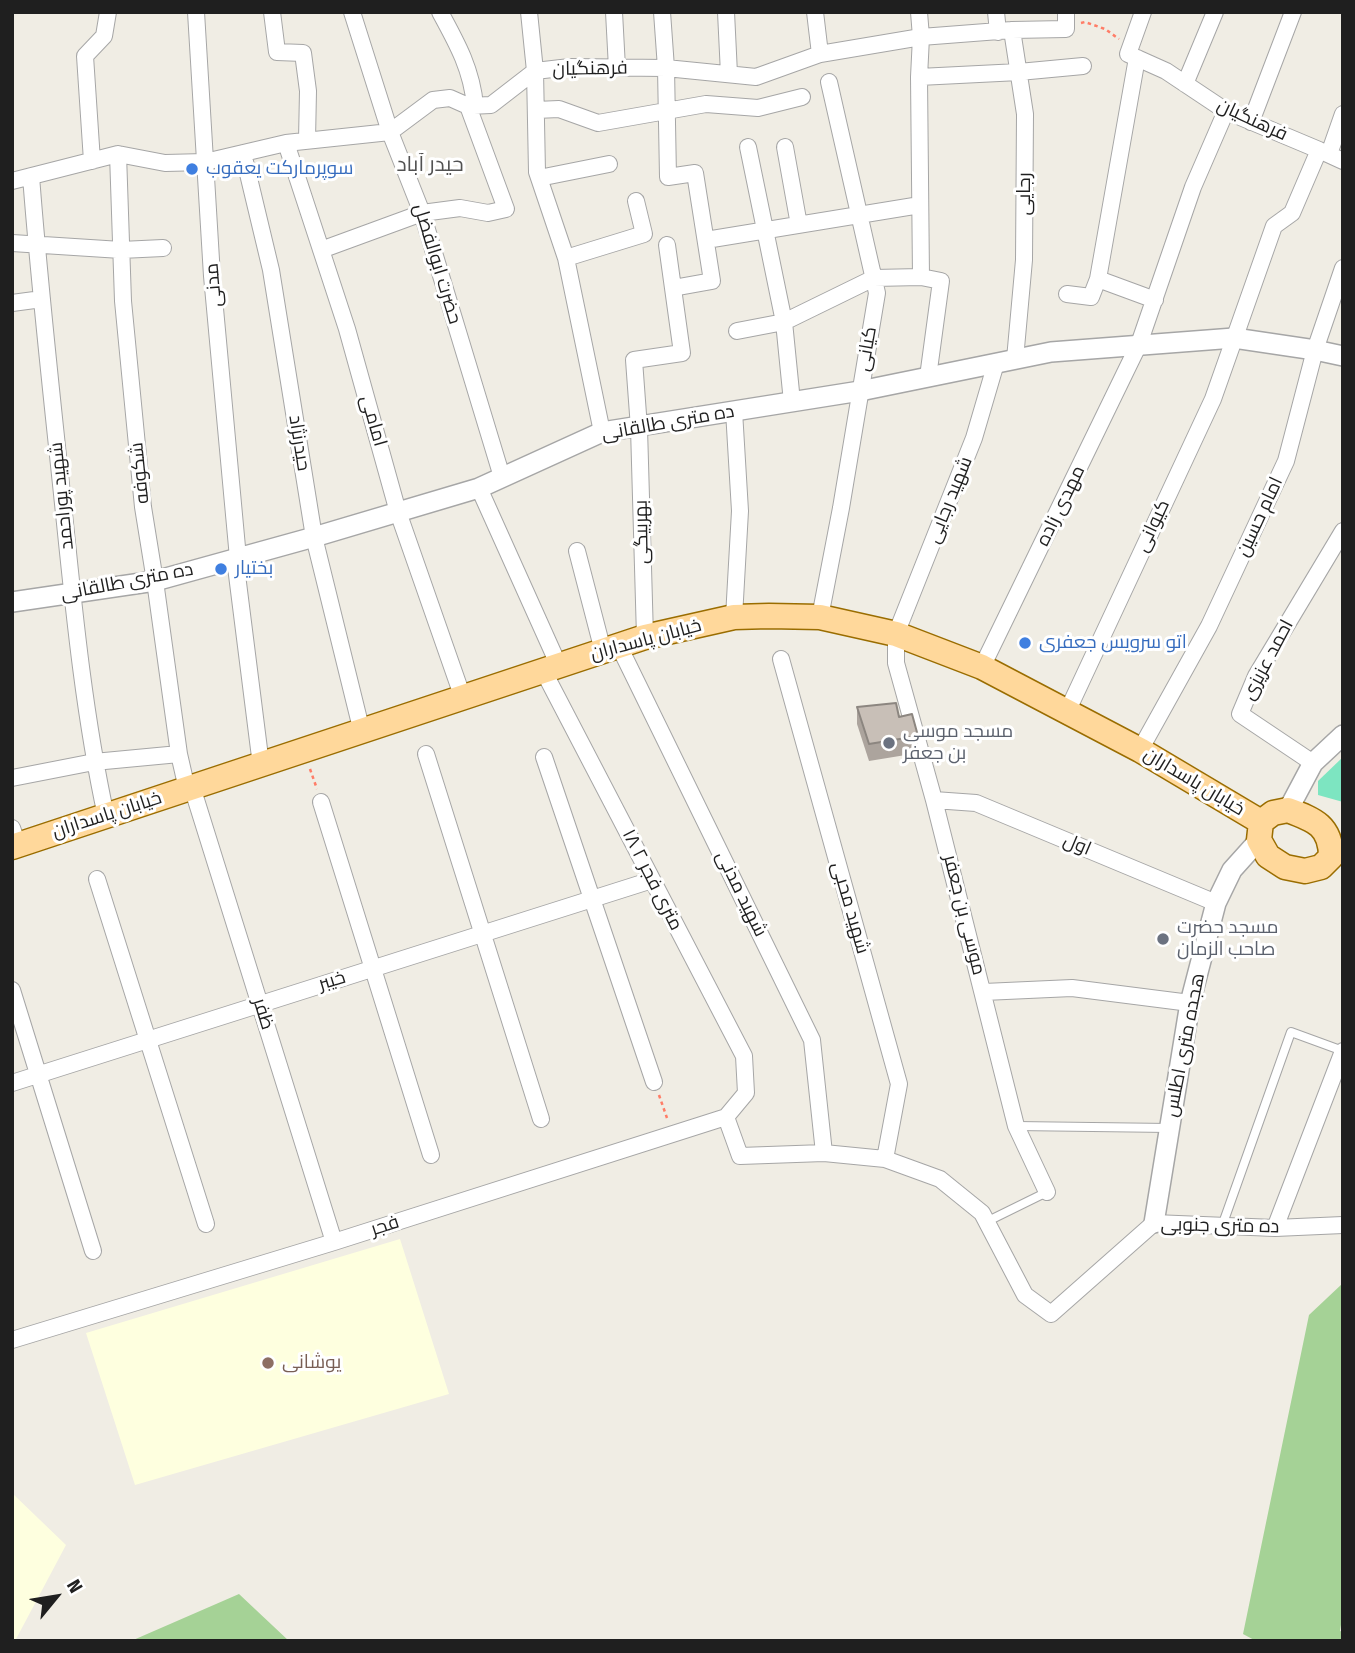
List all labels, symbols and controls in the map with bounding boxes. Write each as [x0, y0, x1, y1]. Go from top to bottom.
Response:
street label: فرهنگیان [552, 57, 628, 81]
street label: فرهنگیان [1213, 94, 1291, 146]
district label: حیدر آباد [396, 152, 464, 178]
place label: سوپرمارکت یعقوب [206, 158, 353, 180]
marker: سوپرمارکت یعقوب [184, 161, 200, 177]
street label: رجایی [1014, 172, 1036, 216]
street label: حضرت ابوالفضل [408, 201, 466, 327]
street label: مدنی [201, 262, 227, 308]
street label: کیانی [852, 325, 882, 373]
street label: امامی [355, 393, 391, 449]
street label: ده متری طالقانی [600, 400, 736, 446]
street label: حیدرنژاد [283, 413, 315, 473]
street label: شهید پوراحمد [45, 441, 79, 551]
street label: شکوفه [125, 441, 155, 505]
street label: شهید رجایی [922, 453, 978, 547]
street label: مهدی زاده [1032, 462, 1090, 550]
street label: امام حسین [1232, 474, 1288, 560]
street label: کیوانی [1131, 496, 1175, 556]
street label: بهربیگی [630, 500, 654, 564]
street label: ده متری طالقانی [59, 558, 195, 606]
place label: بختیار [235, 558, 273, 580]
marker: بختیار [213, 561, 229, 577]
street label: خیابان پاسداران [588, 614, 704, 666]
street label: احمد عزیزی [1237, 616, 1299, 704]
place label: اتو سرویس جعفری [1039, 632, 1187, 654]
marker: اتو سرویس جعفری [1017, 635, 1033, 651]
place label: مسجد موسی بن جعفر [903, 721, 1013, 765]
marker: مسجد موسی بن جعفر [881, 735, 897, 751]
street label: خیابان پاسداران [1139, 743, 1249, 821]
street label: خیابان پاسداران [49, 787, 165, 843]
street label: ۱۸ متری فجر ۲ [617, 826, 687, 934]
street label: اول [1060, 829, 1094, 861]
street label: شهید مدنی [710, 847, 772, 941]
street label: موسی بن جعفر [938, 852, 990, 978]
street label: شهید محبی [826, 859, 874, 957]
place label: مسجد حضرت صاحب الزمان [1177, 917, 1278, 961]
marker: مسجد حضرت صاحب الزمان [1155, 931, 1171, 947]
street label: خیبر [316, 966, 348, 996]
street label: هجده متری اطلس [1160, 971, 1210, 1119]
street label: ظفر [247, 995, 279, 1033]
street label: فجر [368, 1211, 402, 1241]
street label: ده متری جنوبی [1160, 1214, 1280, 1238]
place label: یوشانی [282, 1352, 341, 1374]
marker: یوشانی [260, 1355, 276, 1371]
north arrow [21, 1562, 91, 1632]
text: N [62, 1576, 87, 1597]

